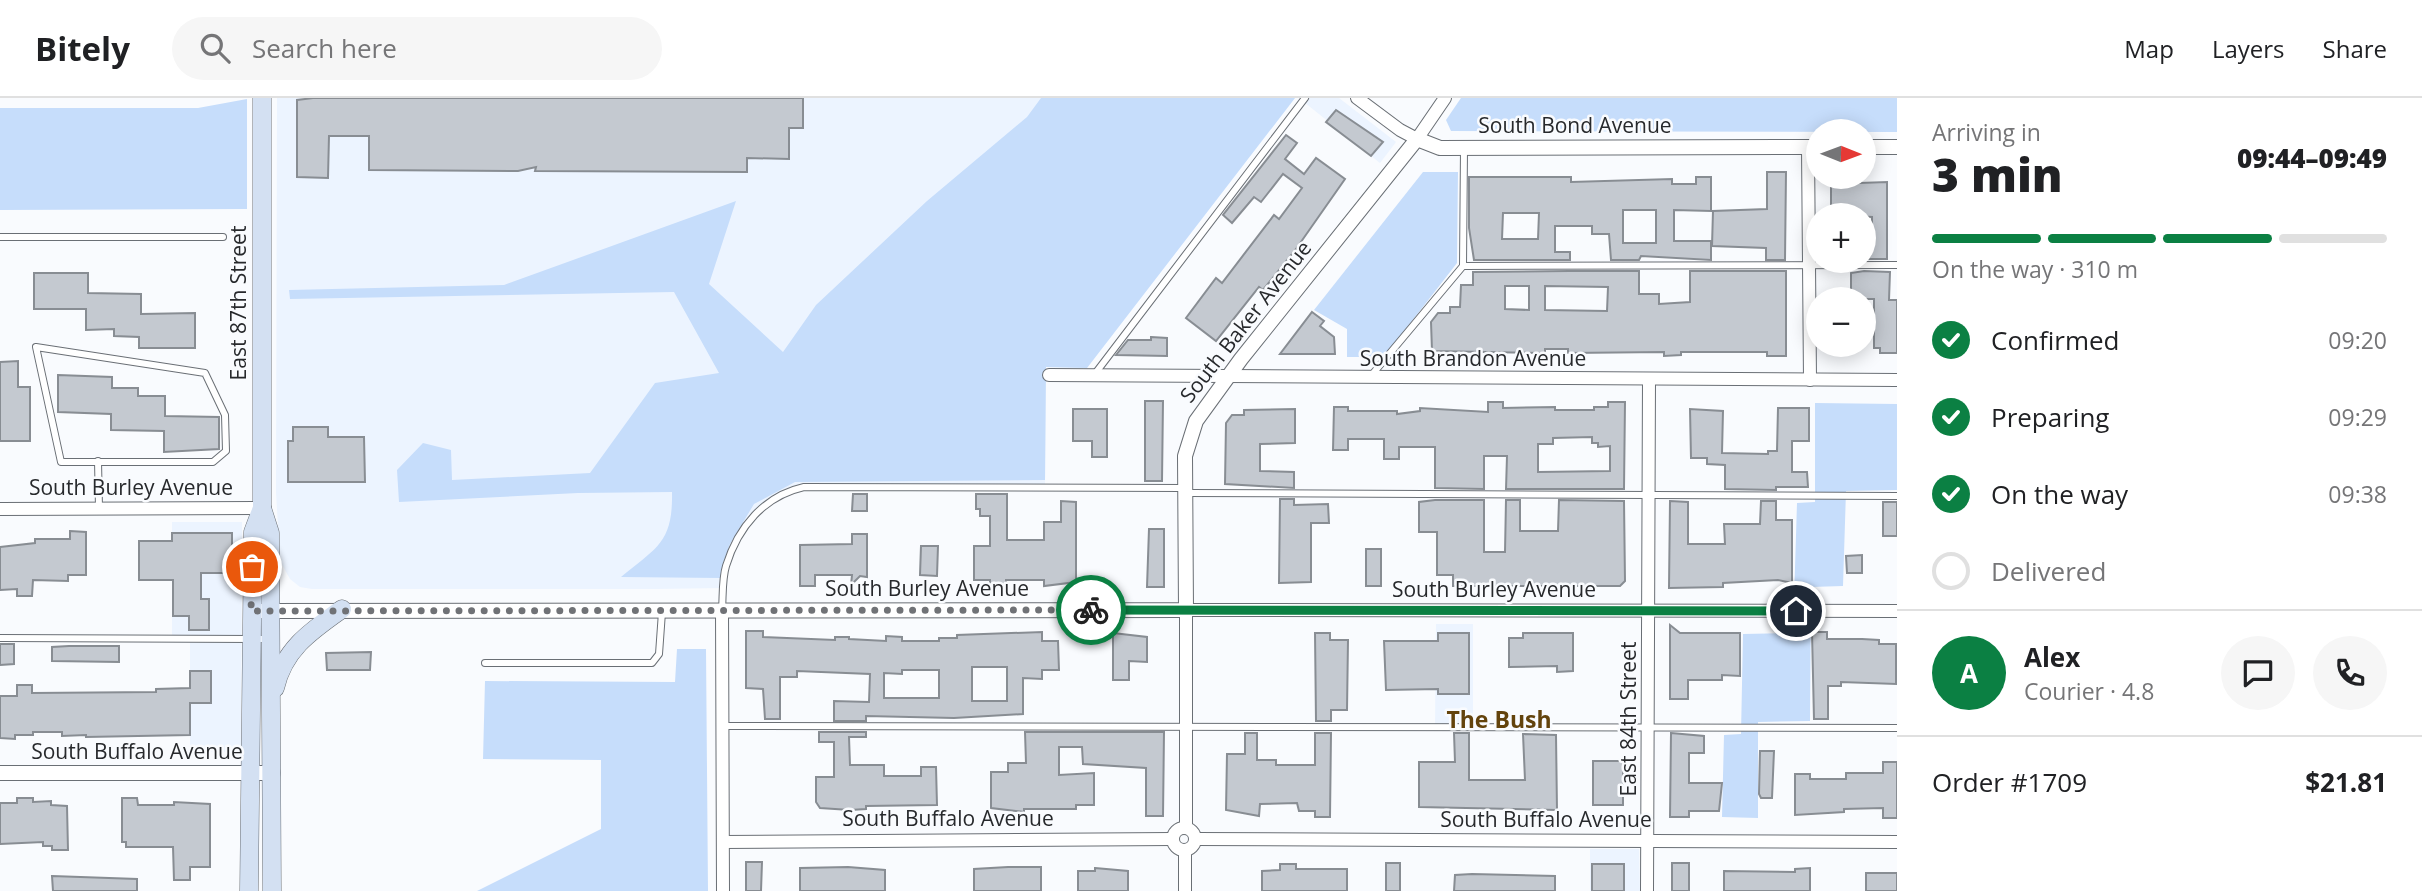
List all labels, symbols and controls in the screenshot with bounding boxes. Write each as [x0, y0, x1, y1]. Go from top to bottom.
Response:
search box [172, 17, 662, 80]
text: Bitely [35, 26, 130, 71]
icon: search [196, 29, 234, 67]
text: Search here [252, 30, 397, 66]
text: Map [2124, 32, 2174, 65]
text: Layers [2212, 32, 2285, 65]
text: Share [2323, 32, 2387, 65]
street label: South Bond Avenue [1478, 111, 1672, 139]
text: Arriving in [1932, 116, 2041, 148]
north arrow [1806, 119, 1876, 189]
map controls [1806, 119, 1876, 357]
text: 09:44–09:49 [2237, 140, 2387, 176]
text: 3 min [1932, 143, 2063, 205]
button: + [1806, 203, 1876, 273]
street label: East 87th Street [224, 226, 252, 380]
street label: South Baker Avenue [1173, 235, 1317, 408]
text: On the way · 310 m [1932, 253, 2138, 285]
button: − [1806, 287, 1876, 357]
icon: check [1932, 321, 1970, 359]
text: Confirmed [1991, 322, 2119, 358]
text: 09:20 [2328, 324, 2387, 356]
street label: South Brandon Avenue [1360, 344, 1586, 372]
icon: check [1932, 398, 1970, 436]
text: Preparing [1991, 399, 2109, 435]
text: 09:29 [2328, 401, 2387, 433]
street label: South Burley Avenue [29, 473, 233, 501]
icon: check [1932, 475, 1970, 513]
text: On the way [1991, 476, 2128, 512]
text: 09:38 [2328, 478, 2387, 510]
pin [222, 537, 282, 597]
icon: bag [233, 548, 271, 586]
text: Delivered [1991, 553, 2106, 589]
street label: South Burley Avenue [825, 574, 1029, 602]
courier [1056, 575, 1126, 645]
street label: South Burley Avenue [1392, 575, 1596, 603]
pin [1766, 581, 1826, 641]
icon: bike [1072, 591, 1110, 629]
icon: home [1777, 592, 1815, 630]
button: chat [2221, 636, 2295, 710]
button: phone [2313, 636, 2387, 710]
text: Alex [2024, 639, 2080, 675]
street label: East 84th Street [1614, 642, 1642, 796]
text: A [1960, 655, 1978, 691]
text: Courier · 4.8 [2024, 675, 2154, 707]
district label: The Bush [1446, 703, 1552, 735]
street label: South Buffalo Avenue [31, 737, 243, 765]
text: Order #1709 [1932, 764, 2087, 800]
text: $21.81 [2305, 764, 2387, 800]
street label: South Buffalo Avenue [842, 804, 1054, 832]
street label: South Buffalo Avenue [1440, 805, 1652, 833]

